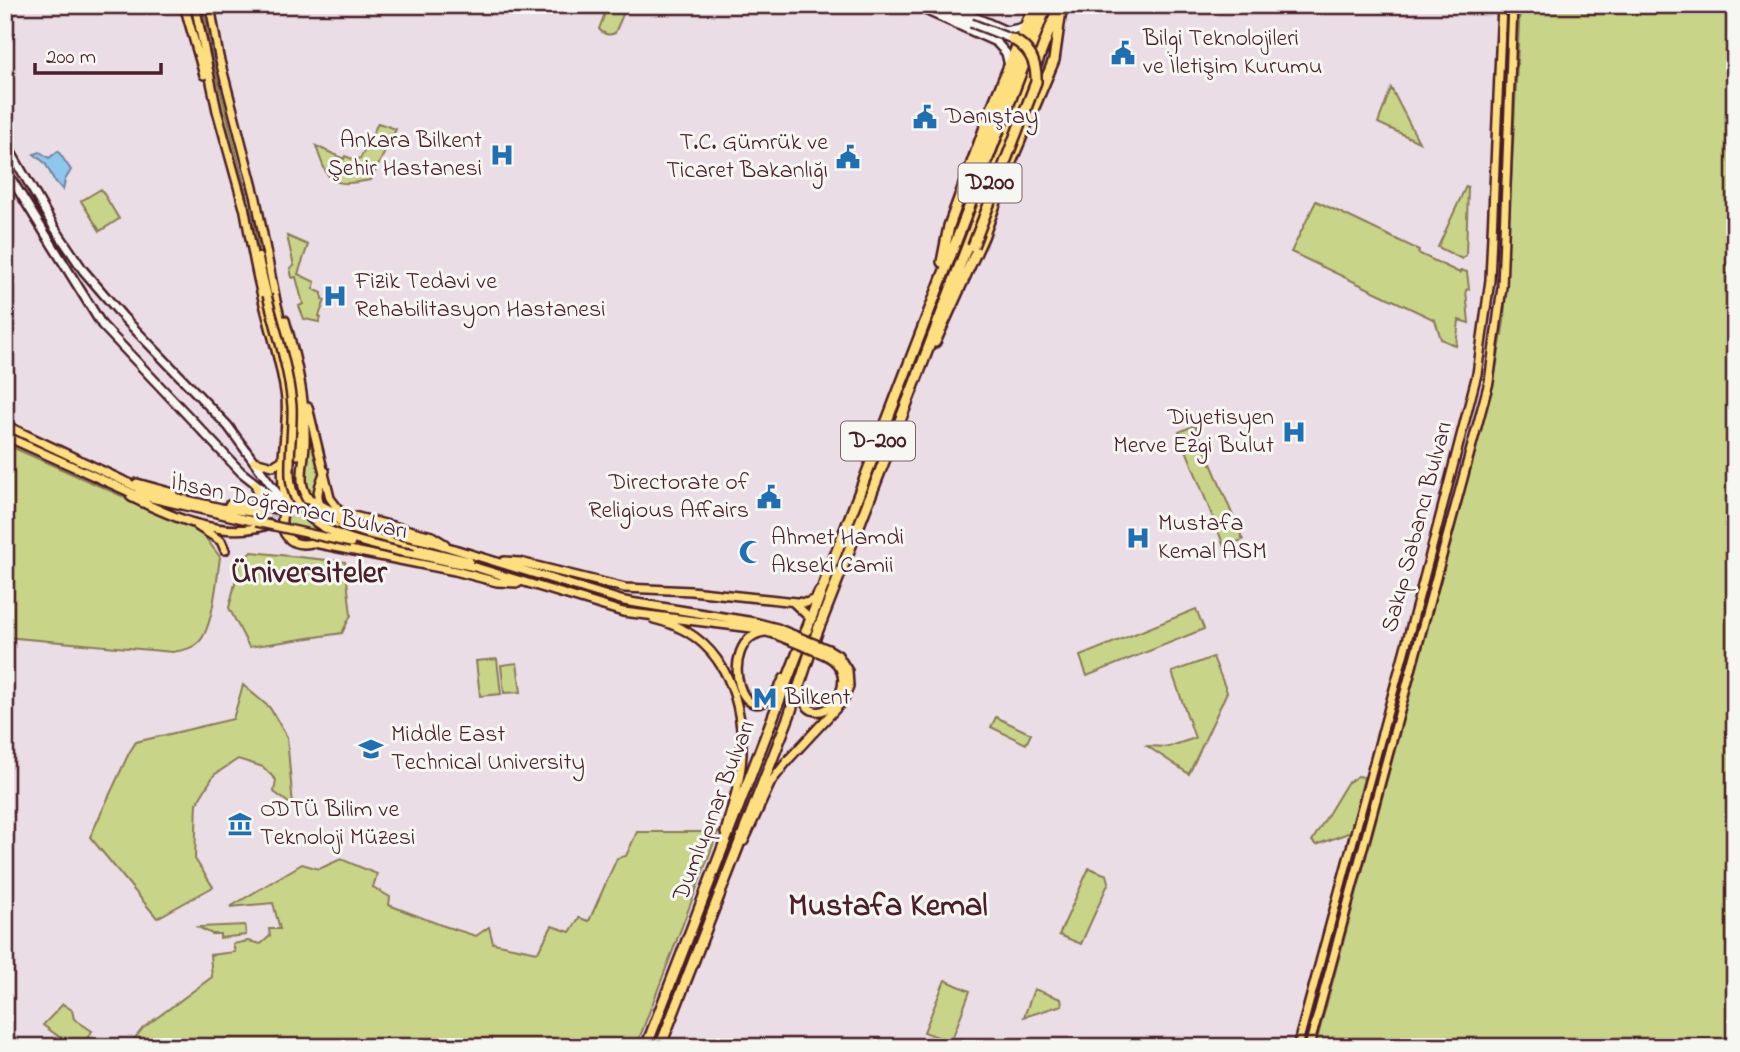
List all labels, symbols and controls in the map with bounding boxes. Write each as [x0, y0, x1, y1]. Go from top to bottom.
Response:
place label: Bilgi Teknolojileri ve İletişim Kurumu [1142, 22, 1322, 85]
scale bar [35, 32, 161, 76]
public building icon: Bilgi Teknolojileri ve İletişim Kurumu [1109, 39, 1137, 67]
text: 200 m [46, 43, 96, 73]
place label: Danıştay [944, 100, 1038, 136]
public building icon: Danıştay [911, 103, 939, 131]
place label: Ankara Bilkent Şehir Hastanesi [327, 124, 482, 187]
place label: T.C. Gümrük ve Ticaret Bakanlığı [666, 126, 828, 189]
hospital icon: Ankara Bilkent Şehir Hastanesi [488, 141, 516, 169]
public building icon: T.C. Gümrük ve Ticaret Bakanlığı [834, 143, 862, 171]
road number: D200 [958, 164, 1021, 202]
place label: Fizik Tedavi ve Rehabilitasyon Hastanesi [354, 265, 606, 329]
hospital icon: Fizik Tedavi ve Rehabilitasyon Hastanesi [321, 282, 349, 310]
place label: Diyetisyen Merve Ezgi Bulut [1113, 401, 1274, 464]
hospital icon: Diyetisyen Merve Ezgi Bulut [1280, 418, 1308, 446]
street label: Sakıp Sabancı Bulvarı [1373, 418, 1463, 636]
road number: D-200 [841, 422, 915, 461]
street label: İhsan Doğramacı Bulvarı [167, 466, 411, 550]
place label: Directorate of Religious Affairs [588, 466, 750, 529]
public building icon: Directorate of Religious Affairs [755, 483, 783, 511]
place label: Mustafa Kemal ASM [1158, 507, 1267, 570]
place label: Ahmet Hamdi Akseki Camii [771, 521, 904, 584]
hospital icon: Mustafa Kemal ASM [1124, 524, 1152, 552]
mosque icon: Ahmet Hamdi Akseki Camii [737, 538, 765, 566]
district label: Üniversiteler [231, 551, 388, 598]
place label: Bilkent [784, 681, 851, 716]
metro station icon: Bilkent [751, 684, 779, 712]
street label: Dumlupınar Bulvarı [664, 716, 766, 907]
place label: Middle East Technical University [391, 718, 585, 782]
school or university icon: Middle East Technical University [357, 735, 385, 763]
place label: ODTÜ Bilim ve Teknoloji Müzesi [260, 793, 415, 856]
museum icon: ODTÜ Bilim ve Teknoloji Müzesi [226, 810, 254, 838]
district label: Mustafa Kemal [788, 884, 988, 931]

